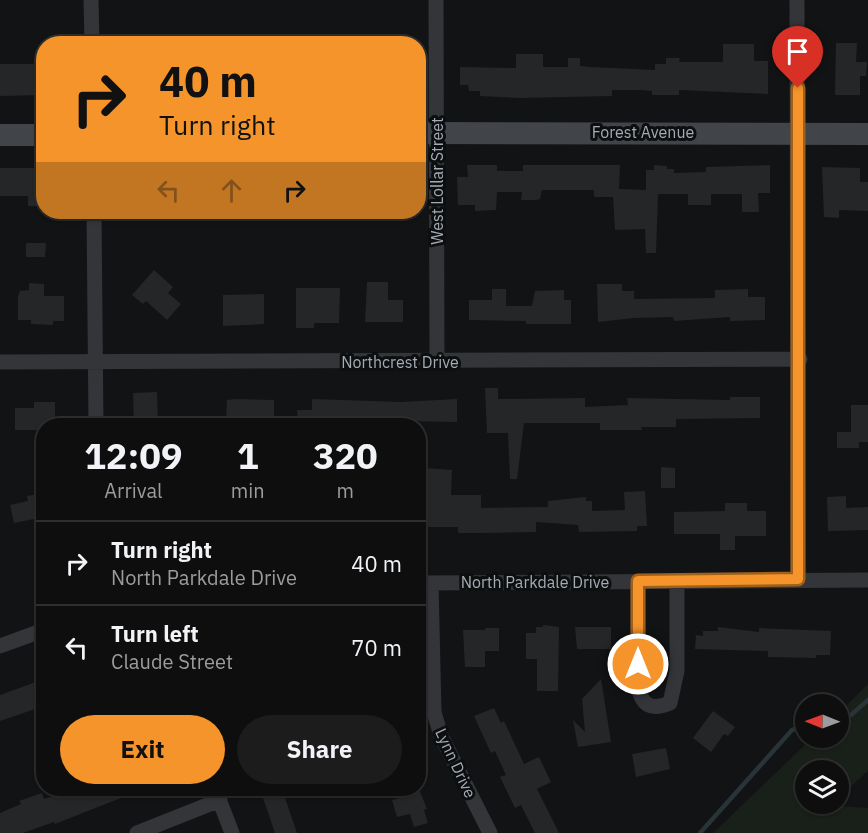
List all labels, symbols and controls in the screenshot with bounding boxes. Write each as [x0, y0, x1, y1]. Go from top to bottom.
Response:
pin [772, 26, 823, 88]
icon: arrive [781, 35, 814, 68]
text: 40 m [159, 54, 257, 109]
icon: right [60, 60, 138, 138]
text: Turn right [159, 107, 276, 142]
street label: West Lollar Street [427, 117, 447, 245]
street label: Forest Avenue [592, 122, 695, 142]
icon: left [152, 174, 185, 207]
icon: ahead [215, 174, 248, 207]
icon: right [278, 174, 311, 207]
street label: Northcrest Drive [341, 352, 459, 372]
text: 12:09 [84, 432, 183, 479]
text: 1 [237, 432, 259, 479]
text: 320 [313, 432, 378, 479]
text: Arrival [104, 477, 163, 504]
text: min [231, 477, 265, 504]
text: m [337, 477, 354, 504]
text: Turn right [111, 535, 212, 564]
icon: right [60, 547, 93, 580]
text: 40 m [351, 549, 402, 578]
text: North Parkdale Drive [111, 564, 297, 591]
street label: North Parkdale Drive [461, 572, 610, 592]
text: Turn left [111, 619, 199, 648]
icon: left [60, 631, 93, 664]
position arrow [606, 632, 670, 696]
text: 70 m [351, 633, 402, 662]
text: Claude Street [111, 648, 233, 675]
north arrow [795, 694, 849, 748]
map controls [795, 694, 849, 814]
button: Exit [60, 715, 225, 784]
button: Share [237, 715, 402, 784]
street label: Lynn Drive [431, 725, 481, 801]
button: layers [795, 760, 849, 814]

